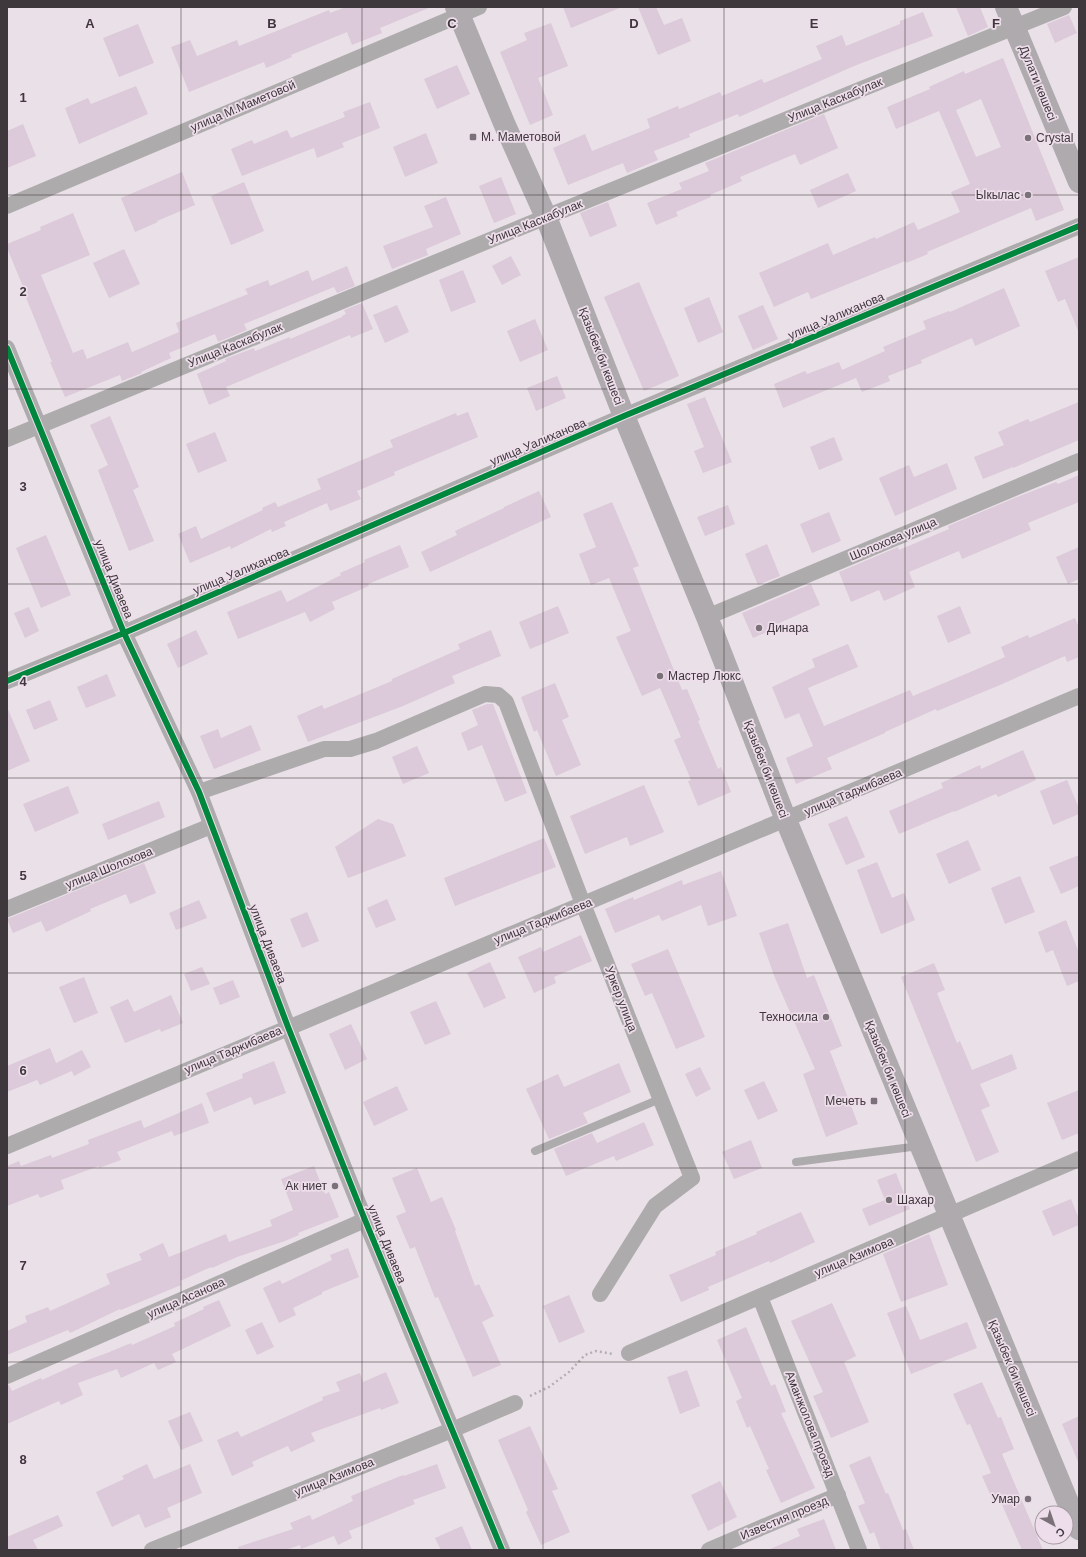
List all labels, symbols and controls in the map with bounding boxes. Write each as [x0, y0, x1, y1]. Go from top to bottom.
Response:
text: A [85, 16, 95, 31]
text: B [267, 16, 277, 31]
text: C [447, 16, 457, 31]
text: D [629, 16, 639, 31]
text: E [810, 16, 819, 31]
text: F [992, 16, 1000, 31]
street label: Дулати көшесі [1017, 43, 1059, 123]
street label: Улица Каскабулак [786, 74, 885, 125]
street label: улица М.Маметовой [188, 78, 298, 134]
text: 1 [19, 90, 27, 105]
place label: М. Маметовой [481, 130, 561, 144]
place label: Crystal [1036, 131, 1073, 145]
marker: М. Маметовой [468, 132, 478, 142]
marker: Crystal [1023, 133, 1033, 143]
place label: Ыкылас [976, 188, 1020, 202]
marker: Ыкылас [1023, 190, 1033, 200]
street label: Улица Каскабулак [486, 196, 585, 247]
text: 2 [19, 284, 27, 299]
street label: улица Уалиханова [786, 289, 886, 343]
street label: Қазыбек би көшесі [576, 305, 626, 407]
street label: Улица Каскабулак [186, 319, 285, 370]
street label: улица Уалиханова [488, 415, 588, 469]
text: 3 [19, 479, 27, 494]
street label: Шолохова улица [848, 514, 939, 564]
street label: улица Диваева [92, 538, 136, 621]
street label: улица Уалиханова [191, 544, 291, 598]
place label: Динара [767, 621, 809, 635]
marker: Динара [754, 623, 764, 633]
place label: Мастер Люкс [668, 669, 741, 683]
marker: Мастер Люкс [655, 671, 665, 681]
text: 4 [19, 674, 27, 689]
street label: Қазыбек би көшесі [741, 718, 791, 820]
street label: улица Таджибаева [802, 765, 904, 819]
street label: улица Шолохова [63, 844, 155, 892]
text: 5 [19, 868, 27, 883]
street label: улица Таджибаева [492, 895, 594, 947]
street label: улица Диваева [246, 902, 290, 986]
street label: Уркер улица [602, 964, 640, 1034]
place label: Техносила [759, 1010, 818, 1024]
marker: Техносила [821, 1012, 831, 1022]
street label: Қазыбек би көшесі [862, 1018, 914, 1120]
street label: улица Таджибаева [182, 1023, 284, 1077]
text: 6 [19, 1063, 27, 1078]
place label: Мечеть [825, 1094, 866, 1108]
marker: Мечеть [869, 1096, 879, 1106]
place label: Ак ниет [285, 1179, 327, 1193]
marker: Ак ниет [330, 1181, 340, 1191]
place label: Шахар [897, 1193, 934, 1207]
marker: Шахар [884, 1195, 894, 1205]
street label: улица Диваева [365, 1203, 409, 1286]
street label: улица Азимова [812, 1234, 896, 1280]
text: 7 [19, 1258, 27, 1273]
street label: улица Асанова [145, 1275, 227, 1321]
street label: Қазыбек би көшесі [985, 1318, 1039, 1418]
street label: Аманжолова проезд [782, 1369, 838, 1479]
text: 8 [19, 1452, 27, 1467]
street label: улица Азимова [292, 1455, 376, 1499]
place label: Умар [991, 1492, 1020, 1506]
street label: Известия проезд [738, 1493, 830, 1543]
marker: Умар [1023, 1494, 1033, 1504]
north arrow [1034, 1505, 1074, 1545]
text: С [1053, 1526, 1067, 1540]

